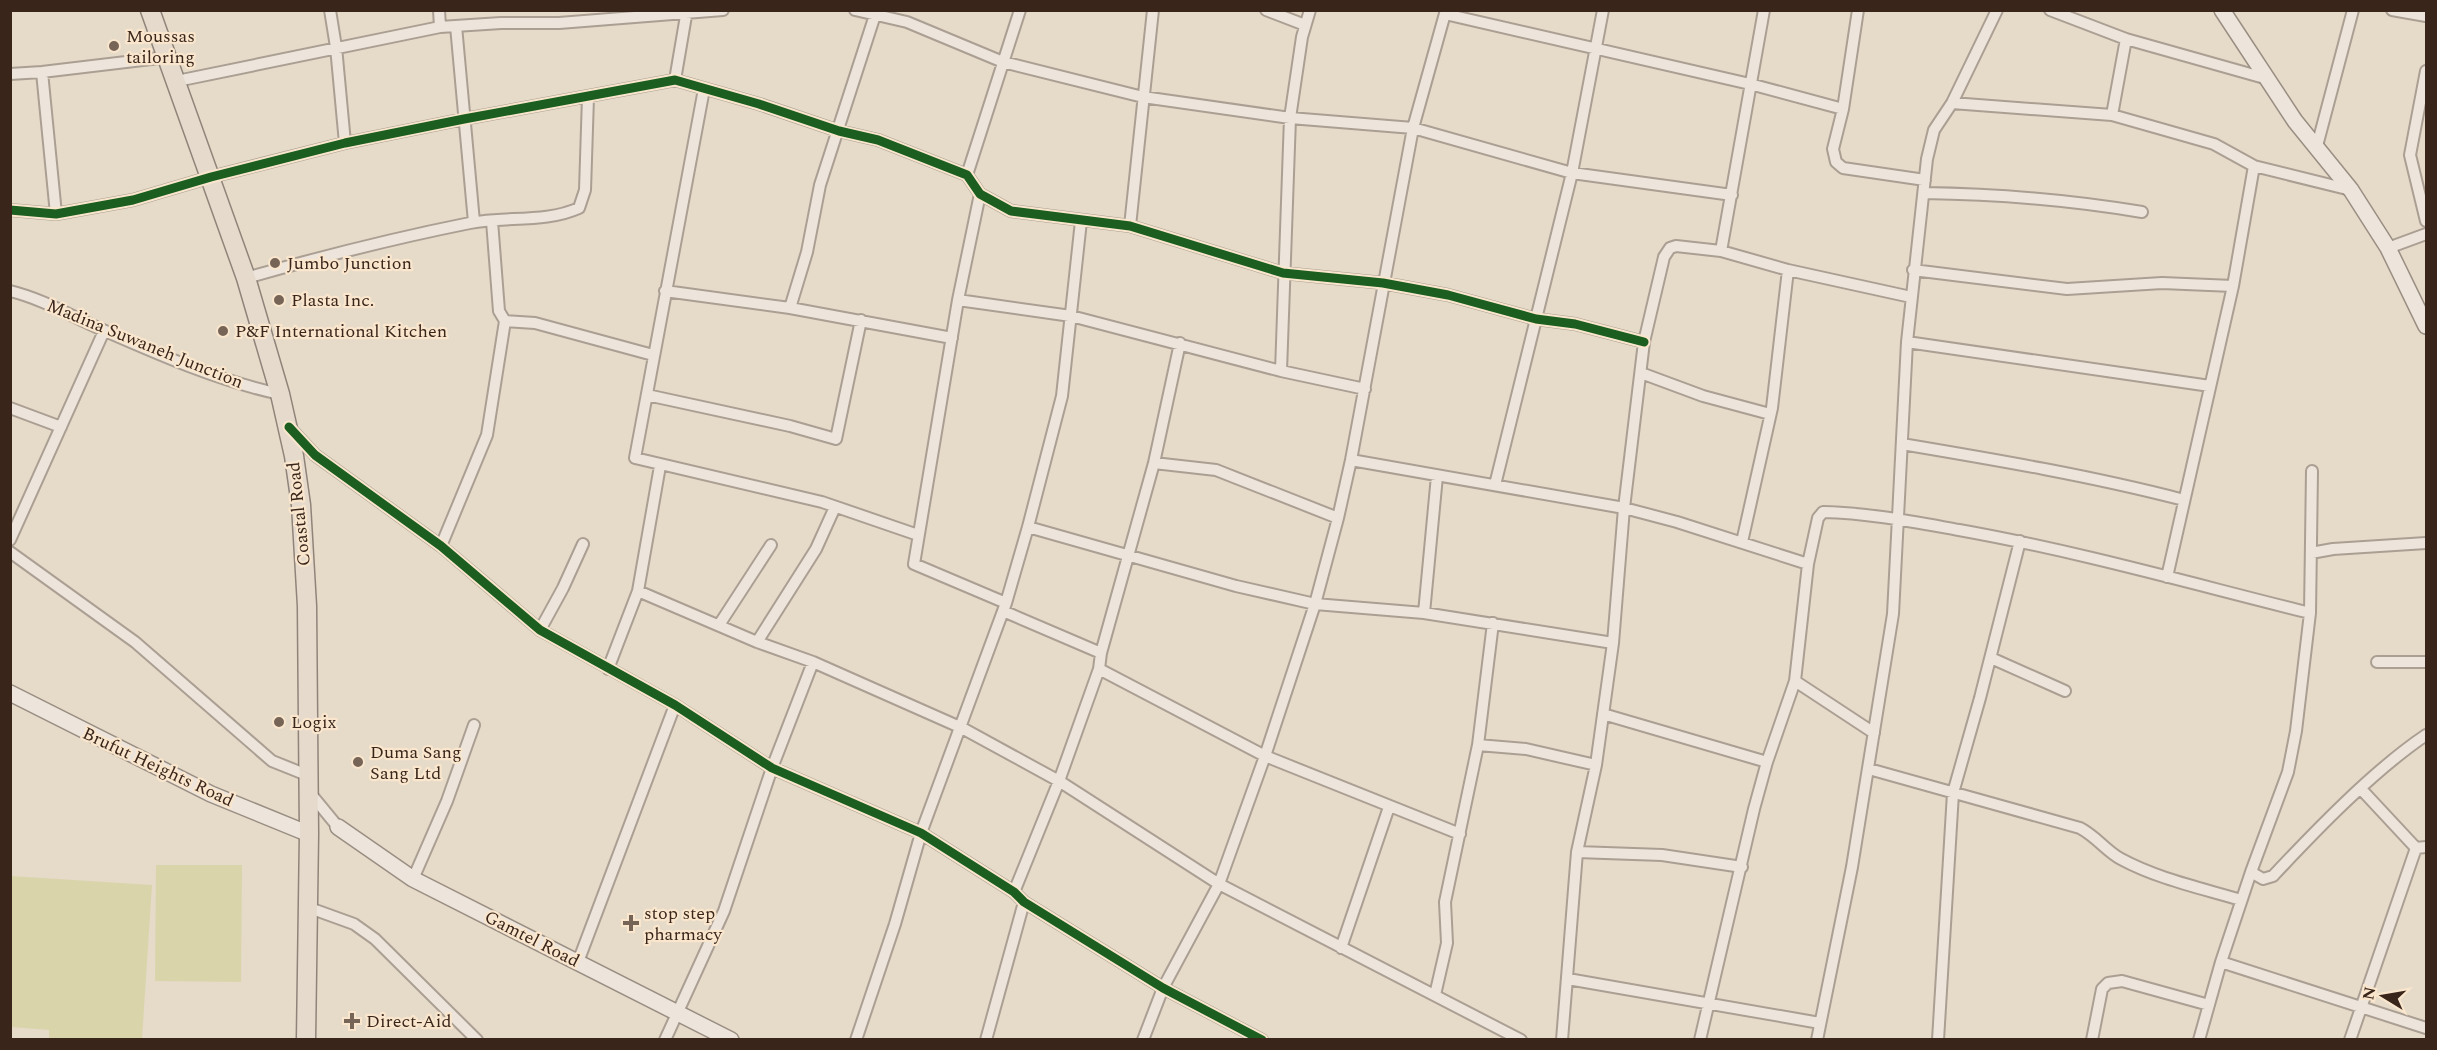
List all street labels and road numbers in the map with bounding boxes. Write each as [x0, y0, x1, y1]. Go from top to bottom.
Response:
street label: Madina Suwaneh Junction [43, 292, 247, 396]
street label: Coastal Road [280, 461, 318, 567]
street label: Brufut Heights Road [78, 720, 238, 814]
street label: Gamtel Road [480, 903, 584, 975]

